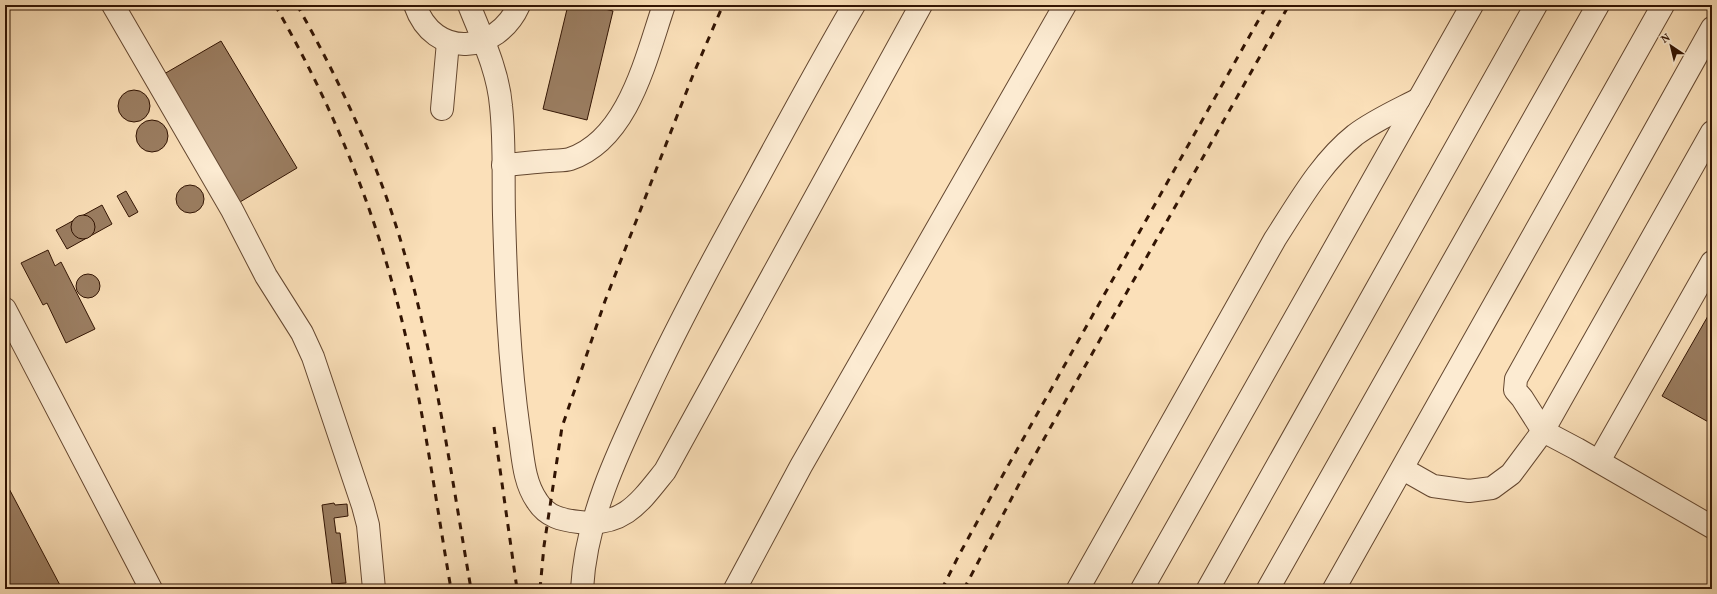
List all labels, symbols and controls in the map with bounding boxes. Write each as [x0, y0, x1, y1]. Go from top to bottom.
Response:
north arrow [1651, 26, 1691, 66]
text: N [1659, 31, 1674, 47]

